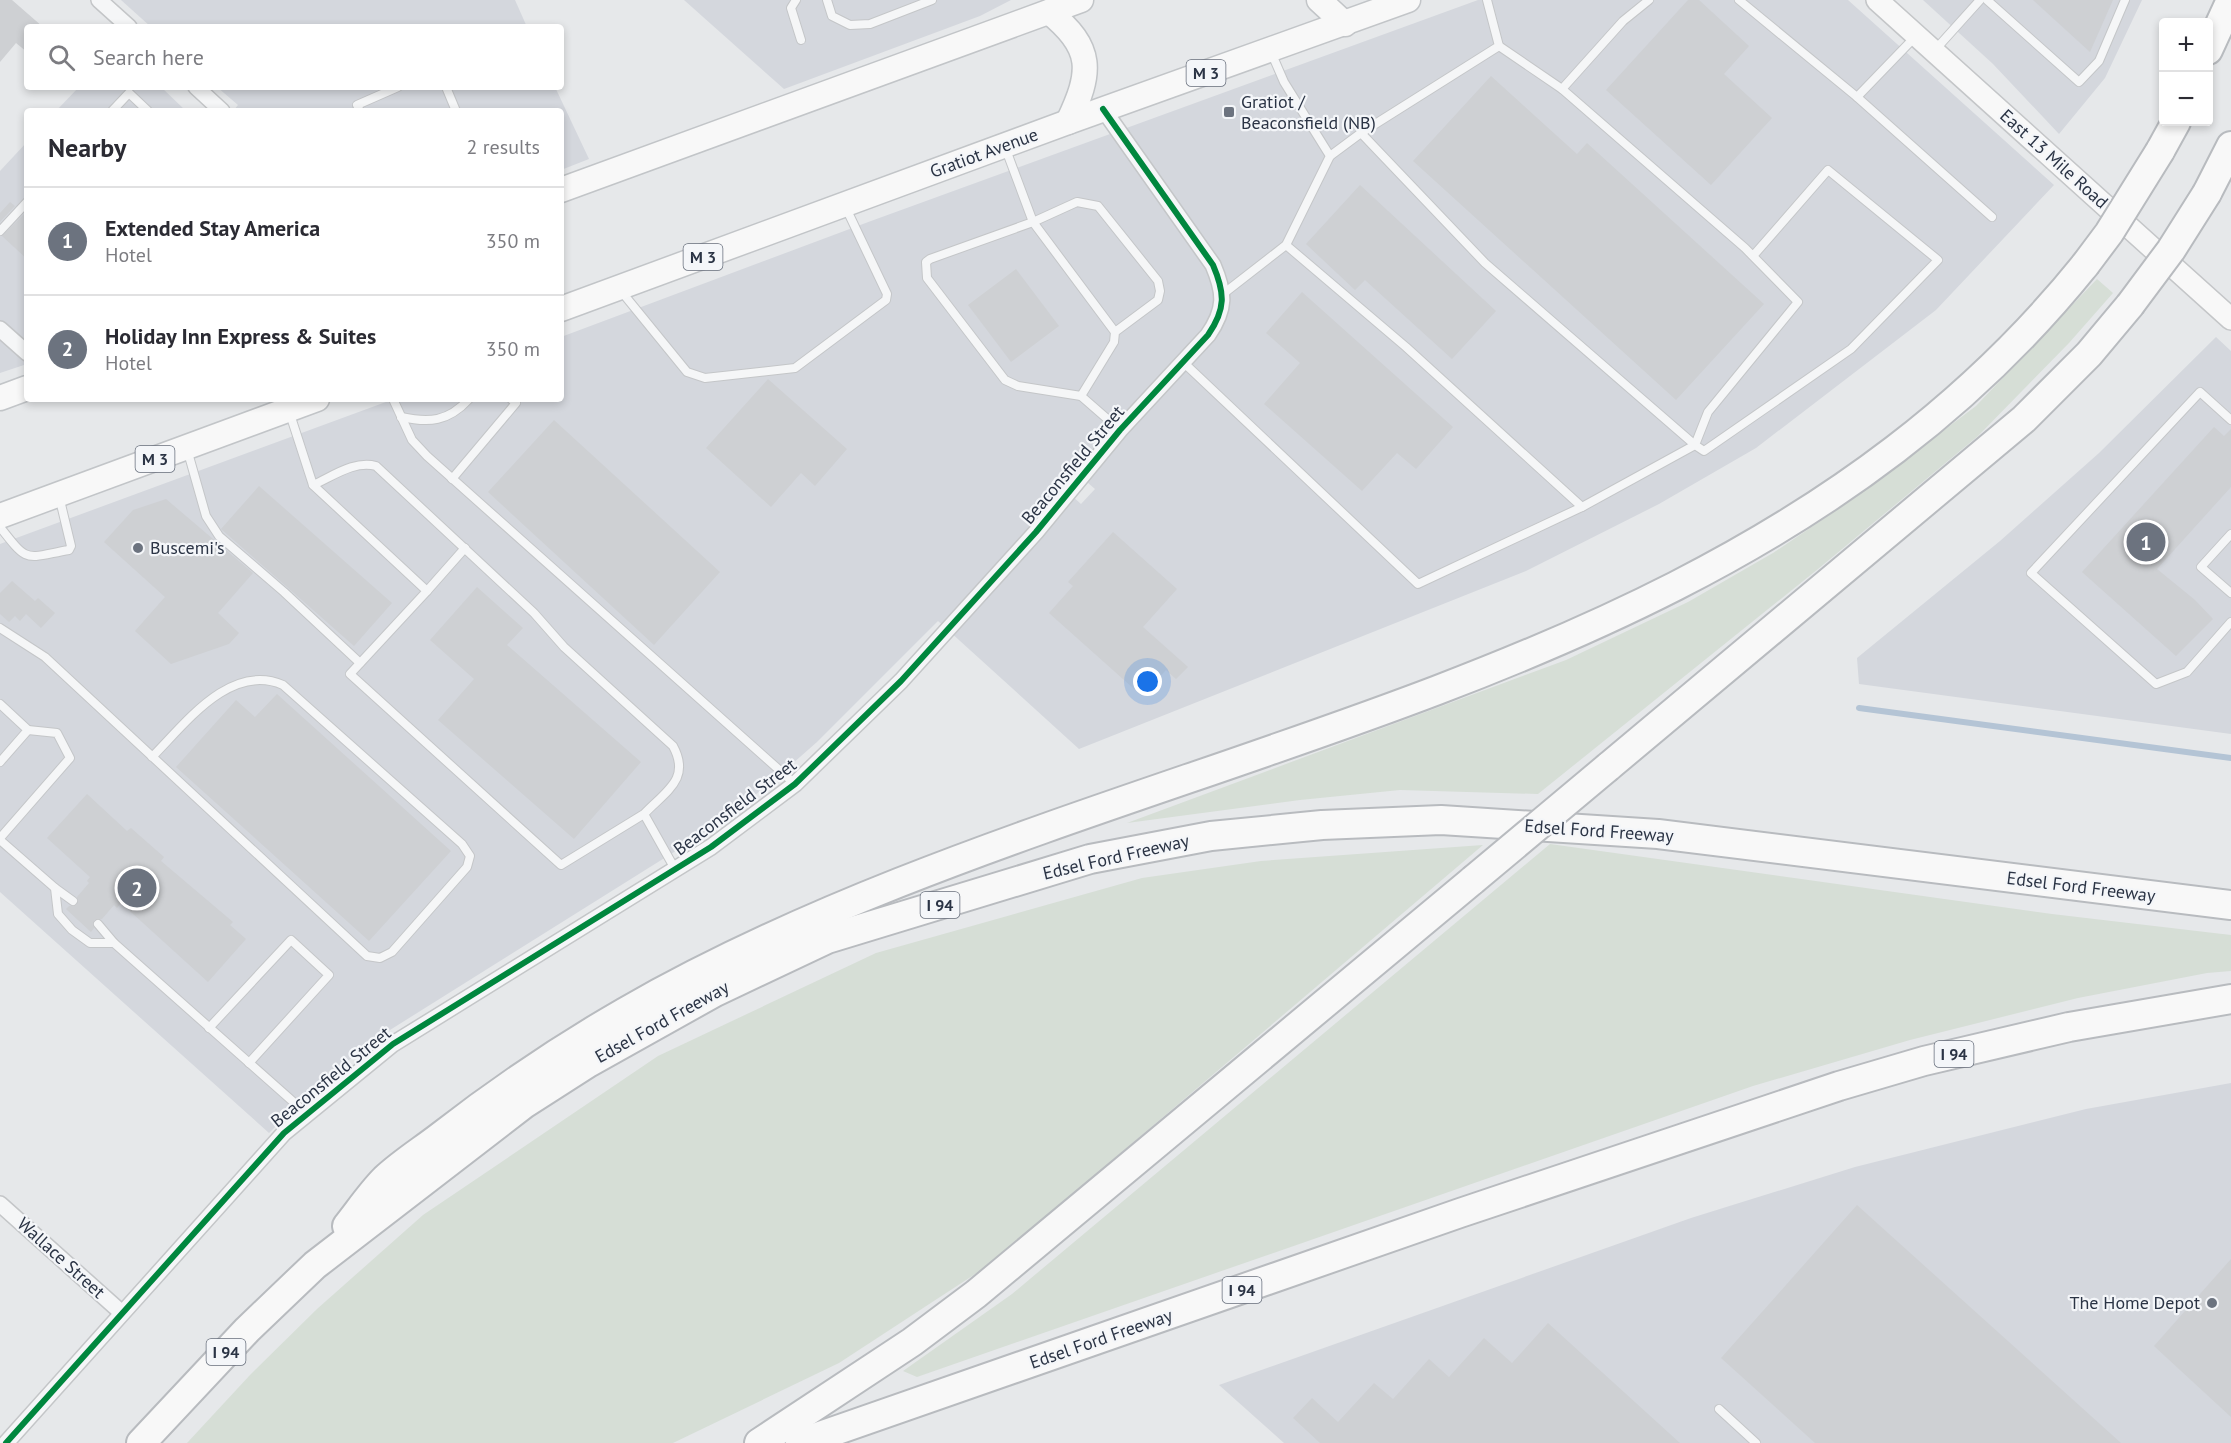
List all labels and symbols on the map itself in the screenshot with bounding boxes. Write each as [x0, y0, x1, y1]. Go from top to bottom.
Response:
road number: M 3 [1186, 60, 1226, 86]
place label: Gratiot / Beaconsfield (NB) [1241, 90, 1376, 134]
street label: East 13 Mile Road [1995, 104, 2113, 213]
marker: Gratiot / Beaconsfield (NB) [1222, 105, 1236, 119]
street label: Gratiot Avenue [927, 122, 1041, 183]
road number: M 3 [684, 244, 722, 270]
street label: Beaconsfield Street [1016, 401, 1129, 529]
road number: M 3 [136, 446, 174, 472]
pin: 1 [2126, 520, 2166, 564]
place label: Buscemi's [150, 536, 224, 559]
marker: Buscemi's [131, 541, 145, 555]
your location [1133, 667, 1162, 696]
street label: Beaconsfield Street [669, 753, 801, 860]
street label: Edsel Ford Freeway [1524, 814, 1675, 847]
street label: Edsel Ford Freeway [1040, 828, 1192, 885]
pin: 2 [118, 866, 156, 910]
street label: Edsel Ford Freeway [2005, 866, 2157, 907]
road number: I 94 [920, 892, 960, 918]
street label: Edsel Ford Freeway [591, 975, 733, 1068]
street label: Beaconsfield Street [266, 1021, 395, 1132]
road number: I 94 [1934, 1041, 1974, 1067]
street label: Wallace Street [13, 1212, 110, 1303]
road number: I 94 [1222, 1277, 1262, 1303]
place label: The Home Depot [2070, 1291, 2200, 1314]
marker: The Home Depot [2205, 1296, 2219, 1310]
street label: Edsel Ford Freeway [1026, 1303, 1176, 1374]
road number: I 94 [206, 1339, 246, 1365]

